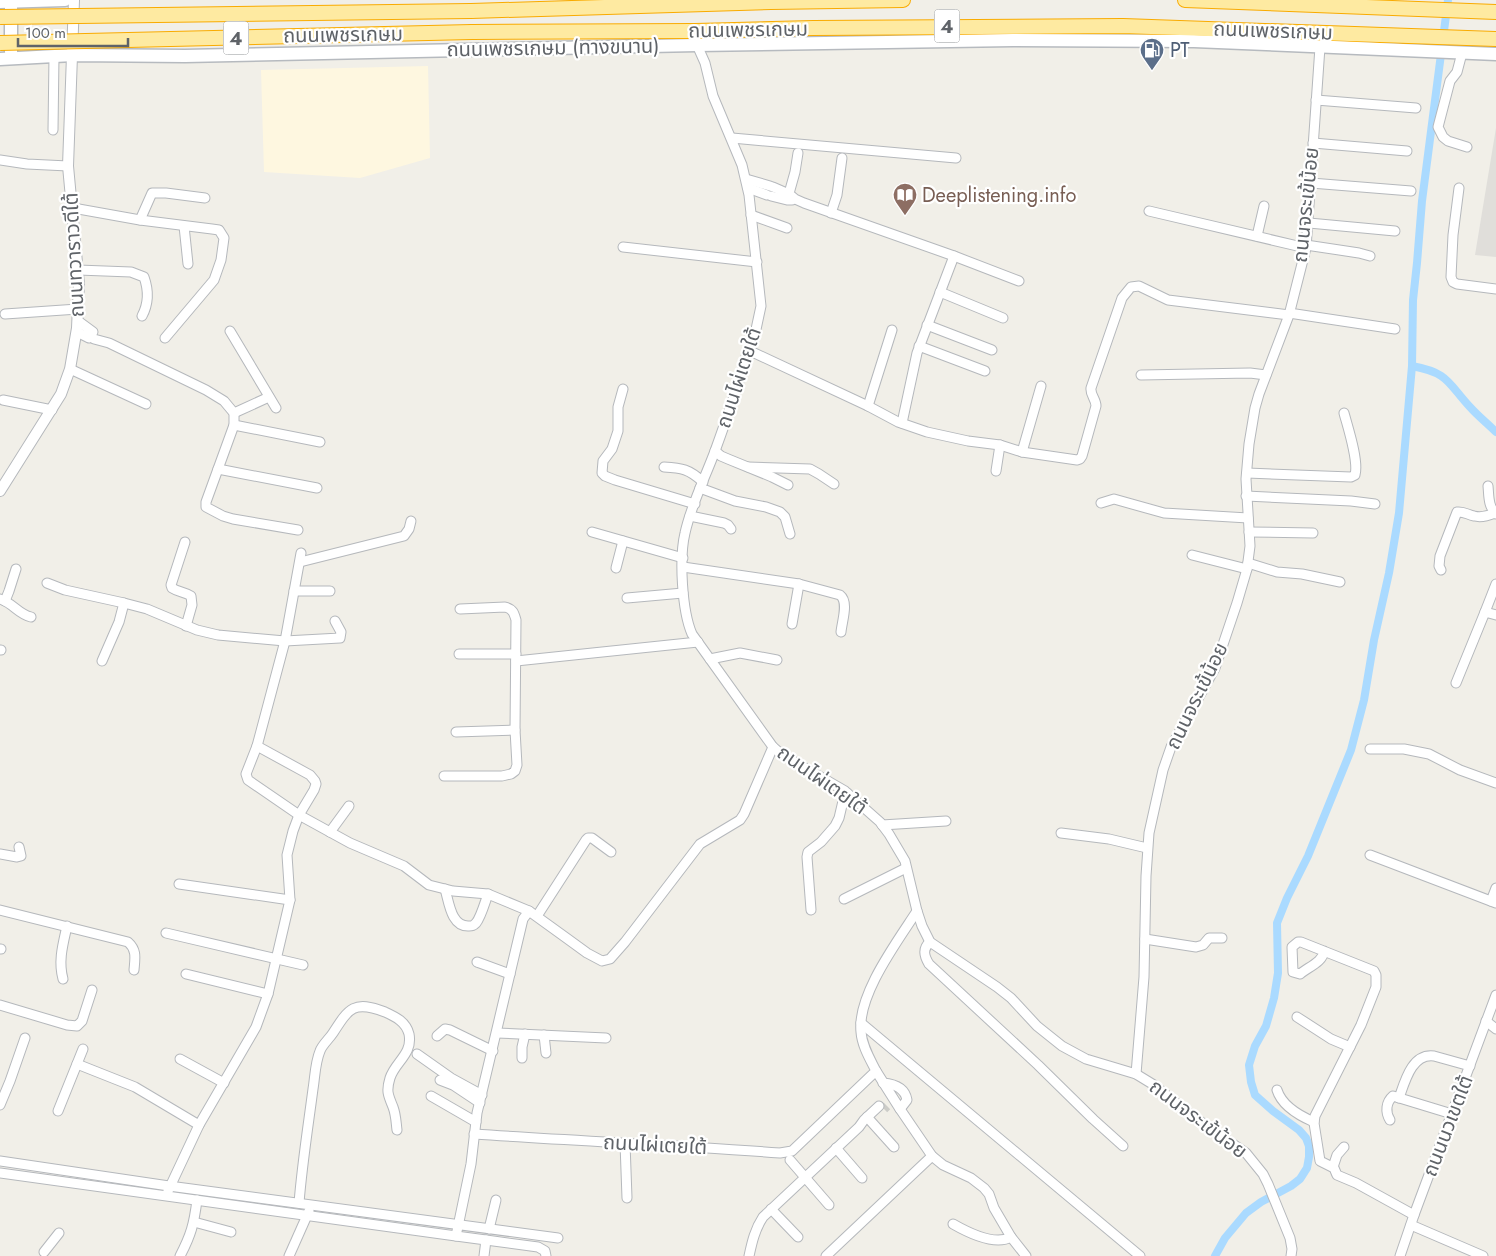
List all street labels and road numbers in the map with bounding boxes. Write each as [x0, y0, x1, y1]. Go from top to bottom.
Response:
road number: 4 [934, 10, 960, 42]
street label: ถนนเพชรเกษม [688, 14, 808, 46]
street label: ถนนเพชรเกษม [1213, 14, 1333, 48]
street label: ถนนเพชรเกษม [283, 19, 403, 51]
road number: 4 [224, 22, 248, 54]
street label: ถนนเพชรเกษม (ทางขนาน) [446, 32, 660, 64]
street label: ถนนจระเข้น้อย [1286, 146, 1326, 264]
street label: ถนนทวาราวดีใต้ [56, 192, 92, 318]
street label: ถนนไผ่เตยใต้ [709, 324, 769, 432]
street label: ถนนจระเข้น้อย [1159, 638, 1235, 754]
street label: ถนนไผ่เตยใต้ [771, 738, 873, 822]
street label: ถนนนวเขตใต้ [1415, 1071, 1481, 1181]
street label: ถนนจระเข้น้อย [1143, 1073, 1253, 1165]
street label: ถนนไผ่เตยใต้ [602, 1128, 708, 1162]

